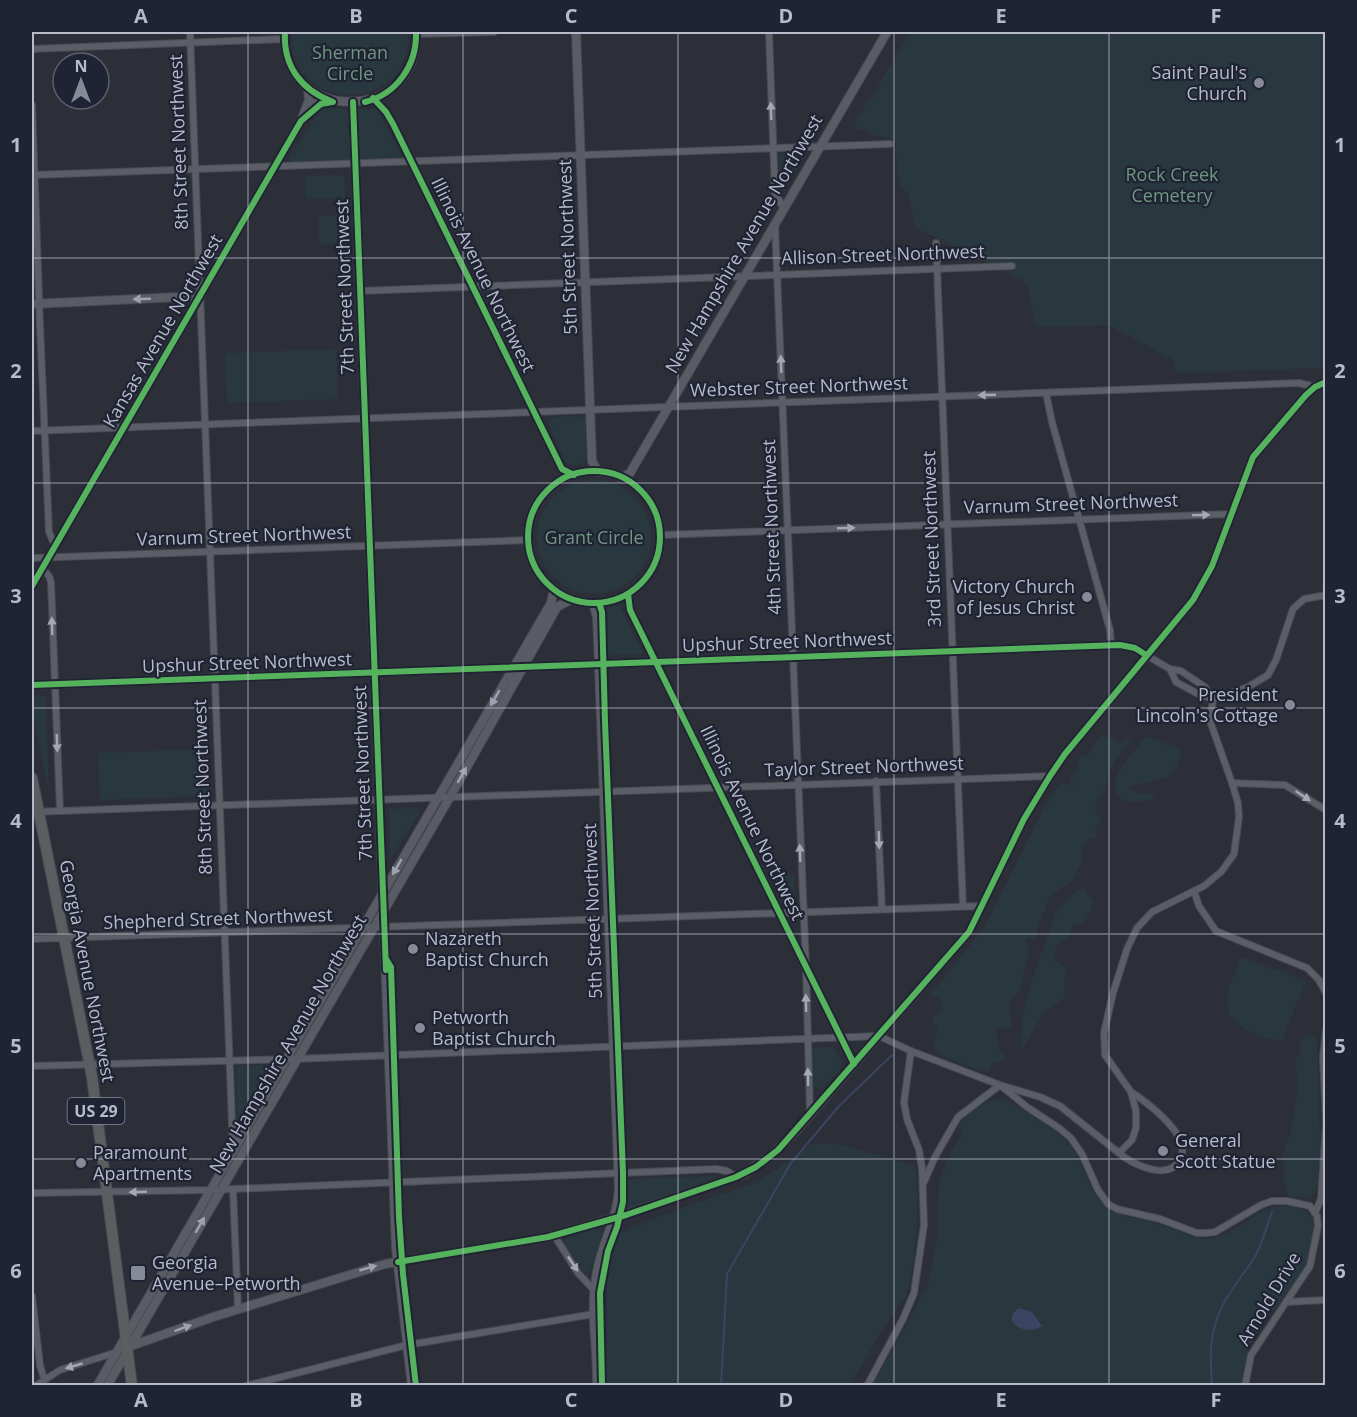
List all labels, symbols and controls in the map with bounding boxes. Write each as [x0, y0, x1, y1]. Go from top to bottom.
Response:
text: A [134, 2, 148, 29]
text: B [349, 2, 363, 29]
text: C [565, 2, 578, 29]
text: D [779, 2, 793, 29]
text: E [995, 2, 1007, 29]
text: F [1211, 2, 1221, 29]
park label: Sherman Circle [312, 40, 388, 85]
north arrow [51, 51, 111, 111]
street label: 8th Street Northwest [163, 54, 193, 230]
text: N [74, 55, 88, 77]
place label: Saint Paul's Church [1152, 60, 1247, 105]
marker: Saint Paul's Church [1252, 76, 1266, 90]
one-way arrow [767, 101, 776, 120]
street label: New Hampshire Avenue Northwest [659, 110, 827, 377]
text: 1 [10, 131, 22, 158]
text: 1 [1334, 131, 1346, 158]
street label: 5th Street Northwest [552, 159, 582, 335]
park label: Rock Creek Cemetery [1125, 162, 1219, 207]
street label: Illinois Avenue Northwest [426, 173, 542, 376]
street label: 7th Street Northwest [329, 199, 359, 375]
street label: Kansas Avenue Northwest [97, 229, 227, 432]
street label: Allison Street Northwest [781, 238, 985, 270]
one-way arrow [132, 294, 151, 304]
one-way arrow [776, 355, 786, 374]
text: 2 [10, 357, 22, 384]
text: 2 [1334, 357, 1346, 384]
street label: Webster Street Northwest [690, 370, 908, 402]
one-way arrow [978, 391, 997, 400]
street label: 4th Street Northwest [756, 439, 786, 615]
street label: 3rd Street Northwest [916, 450, 946, 628]
street label: Varnum Street Northwest [963, 487, 1179, 519]
one-way arrow [1191, 510, 1210, 519]
street label: Varnum Street Northwest [136, 519, 352, 551]
one-way arrow [837, 523, 856, 532]
park label: Grant Circle [544, 525, 644, 549]
place label: Victory Church of Jesus Christ [952, 574, 1075, 619]
text: 3 [10, 582, 22, 609]
text: 3 [1334, 582, 1346, 609]
marker: Victory Church of Jesus Christ [1080, 590, 1094, 604]
one-way arrow [48, 617, 57, 636]
street label: Upshur Street Northwest [682, 625, 892, 657]
street label: Upshur Street Northwest [142, 646, 352, 678]
place label: President Lincoln's Cottage [1136, 682, 1278, 727]
street label: 7th Street Northwest [347, 685, 377, 861]
one-way arrow [490, 690, 500, 707]
marker: President Lincoln's Cottage [1283, 698, 1297, 712]
street label: 8th Street Northwest [187, 699, 217, 875]
street label: Illinois Avenue Northwest [695, 721, 811, 924]
one-way arrow [53, 734, 62, 753]
street label: Taylor Street Northwest [764, 751, 964, 781]
one-way arrow [457, 767, 467, 784]
one-way arrow [1295, 790, 1311, 801]
text: 4 [10, 807, 22, 834]
text: 4 [1334, 807, 1346, 834]
street label: 5th Street Northwest [577, 823, 607, 999]
one-way arrow [874, 830, 883, 849]
one-way arrow [796, 844, 805, 863]
street label: Georgia Avenue Northwest [55, 858, 121, 1084]
one-way arrow [392, 859, 402, 876]
street label: Shepherd Street Northwest [103, 902, 333, 934]
street label: New Hampshire Avenue Northwest [203, 910, 371, 1177]
place label: Nazareth Baptist Church [425, 926, 549, 971]
marker: Nazareth Baptist Church [406, 942, 420, 956]
one-way arrow [802, 993, 811, 1012]
place label: Petworth Baptist Church [432, 1005, 556, 1050]
marker: Petworth Baptist Church [413, 1021, 427, 1035]
text: 5 [10, 1032, 22, 1059]
text: 5 [1334, 1032, 1346, 1059]
one-way arrow [804, 1068, 813, 1087]
road number: US 29 [68, 1098, 124, 1124]
place label: General Scott Statue [1175, 1128, 1276, 1173]
place label: Paramount Apartments [93, 1140, 192, 1185]
marker: General Scott Statue [1156, 1144, 1170, 1158]
marker: Paramount Apartments [74, 1156, 88, 1170]
one-way arrow [128, 1187, 147, 1196]
one-way arrow [195, 1216, 205, 1233]
street label: Arnold Drive [1231, 1247, 1305, 1350]
place label: Georgia Avenue–Petworth [152, 1250, 301, 1295]
one-way arrow [567, 1256, 578, 1272]
text: 6 [10, 1257, 22, 1284]
text: 6 [1334, 1257, 1346, 1284]
one-way arrow [360, 1263, 378, 1272]
marker: Georgia Avenue–Petworth [129, 1264, 147, 1282]
one-way arrow [174, 1322, 192, 1332]
one-way arrow [65, 1362, 83, 1371]
text: A [134, 1386, 148, 1413]
text: B [349, 1386, 363, 1413]
text: C [565, 1386, 578, 1413]
text: D [779, 1386, 793, 1413]
text: E [995, 1386, 1007, 1413]
text: F [1211, 1386, 1221, 1413]

